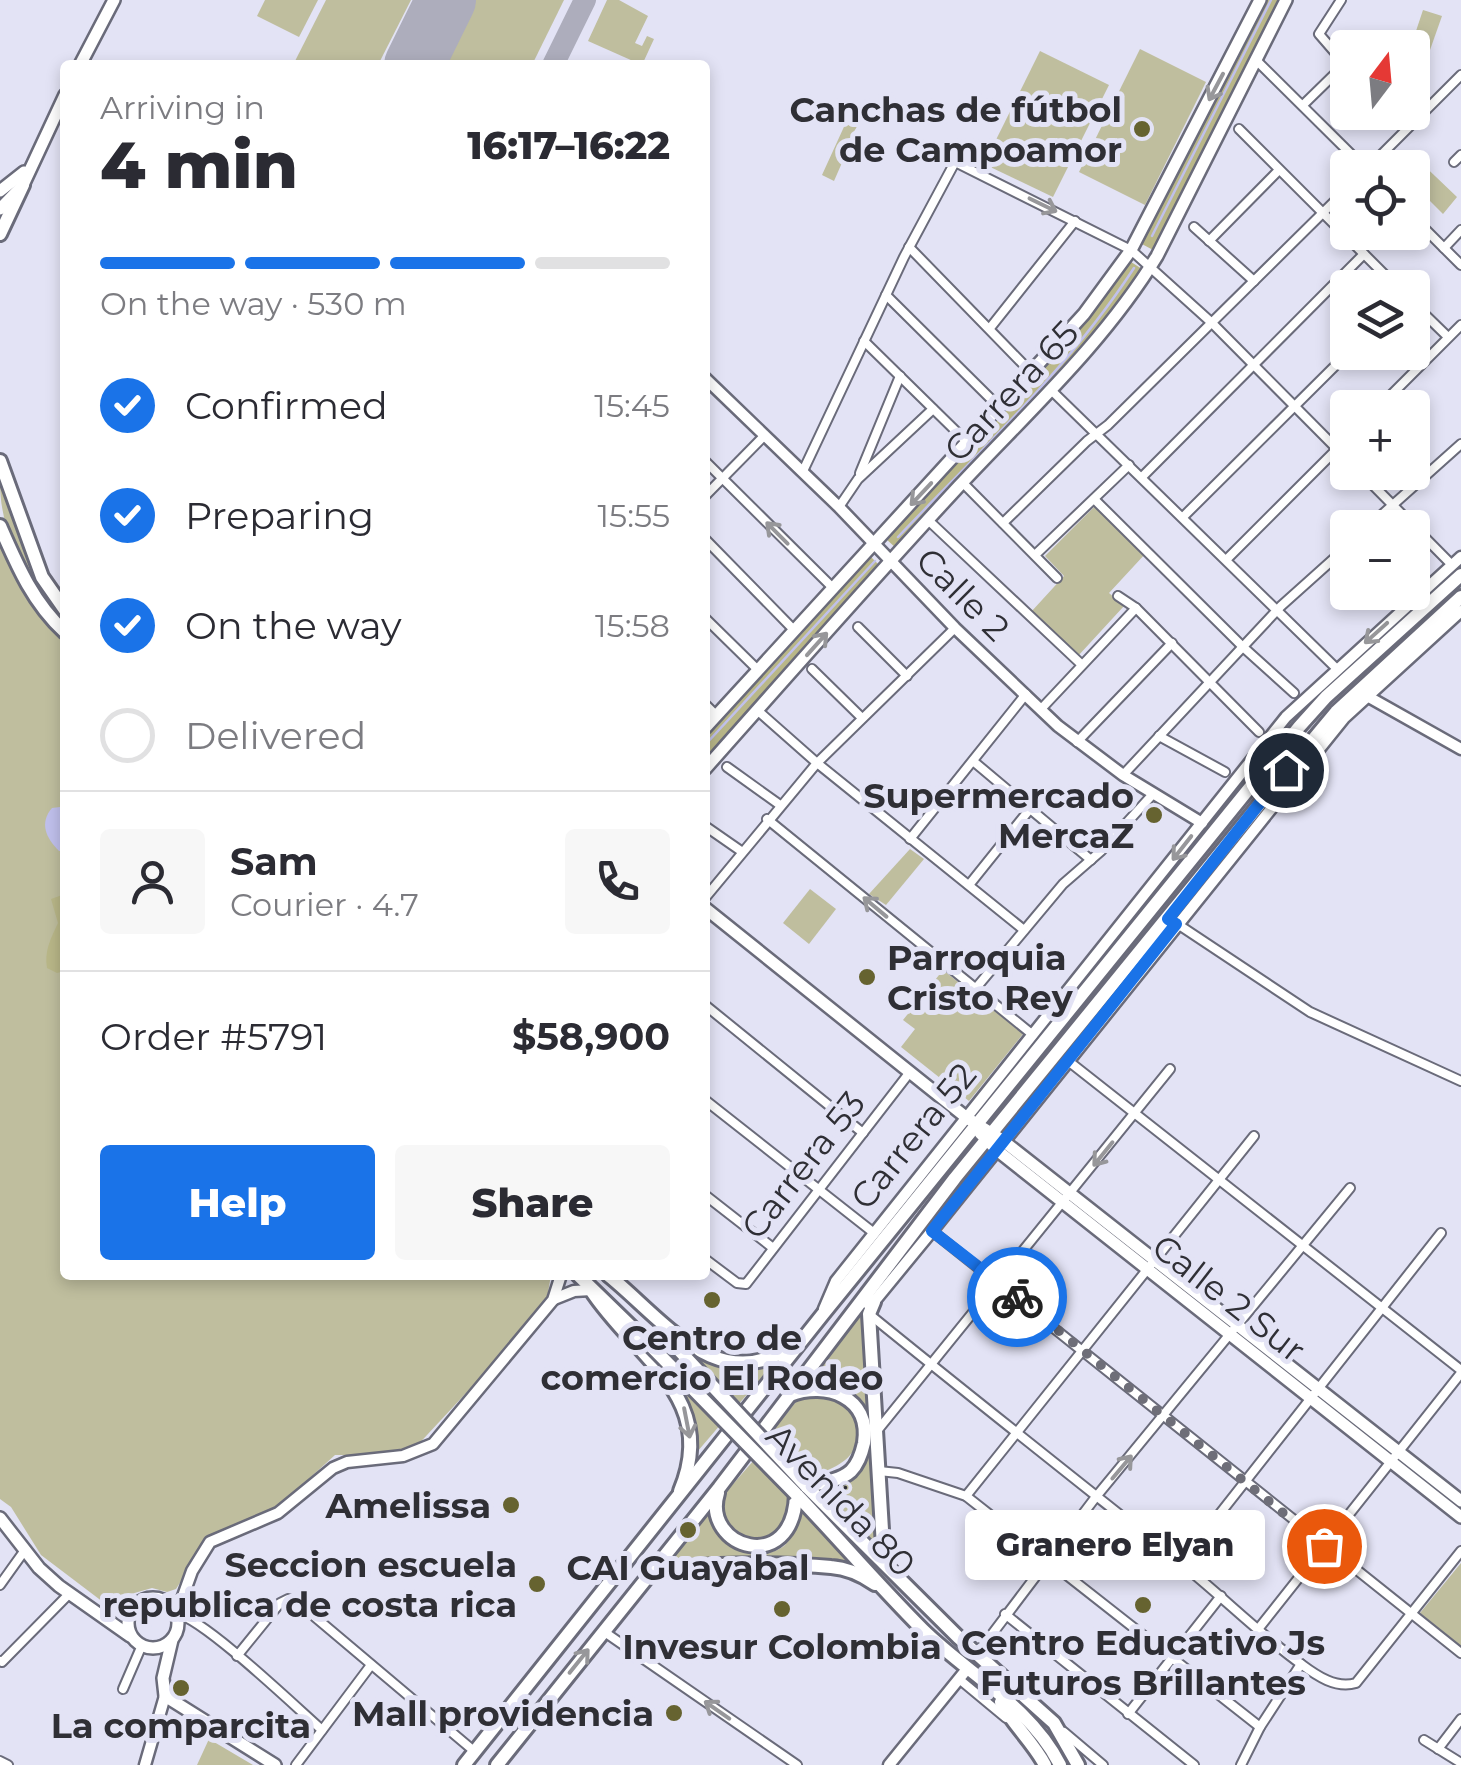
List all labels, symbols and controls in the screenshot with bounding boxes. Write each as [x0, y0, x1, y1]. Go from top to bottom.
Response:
north arrow [1330, 30, 1430, 130]
map controls [1330, 30, 1430, 610]
one-way arrow [1206, 72, 1225, 102]
text: Arriving in [100, 88, 265, 127]
place label: Canchas de fútbol de Campoamor [789, 88, 1122, 171]
marker: Canchas de fútbol de Campoamor [1131, 118, 1153, 140]
text: 16:17–16:22 [467, 122, 670, 169]
text: 4 min [100, 125, 298, 204]
button: locate [1330, 150, 1430, 250]
one-way arrow [1027, 196, 1057, 215]
button: layers [1330, 270, 1430, 370]
text: On the way · 530 m [100, 284, 407, 323]
street label: Carrera 65 [935, 312, 1087, 470]
icon: check [100, 378, 155, 433]
text: Confirmed [185, 382, 388, 429]
text: 15:45 [594, 386, 670, 425]
button: + [1330, 390, 1430, 490]
one-way arrow [909, 481, 933, 505]
icon: check [100, 488, 155, 543]
text: Preparing [185, 492, 374, 539]
text: 15:55 [597, 496, 670, 535]
button: − [1330, 510, 1430, 610]
one-way arrow [766, 521, 790, 545]
street label: Calle 2 [907, 538, 1019, 650]
icon: check [100, 598, 155, 653]
text: On the way [185, 602, 402, 649]
text: 15:58 [595, 606, 670, 645]
one-way arrow [1364, 622, 1389, 645]
one-way arrow [805, 632, 828, 657]
text: Delivered [185, 712, 366, 759]
pin [1244, 728, 1329, 813]
icon: home [1259, 743, 1314, 798]
place label: Supermercado MercaZ [863, 774, 1134, 857]
marker: Supermercado MercaZ [1143, 804, 1165, 826]
button: person [100, 829, 205, 934]
button: phone [565, 829, 670, 934]
one-way arrow [1171, 835, 1193, 861]
text: Sam [230, 838, 318, 885]
text: Courier · 4.7 [230, 885, 419, 924]
one-way arrow [863, 896, 889, 918]
place label: Parroquia Cristo Rey [887, 936, 1074, 1019]
marker: Parroquia Cristo Rey [856, 966, 878, 988]
text: Order #5791 [100, 1013, 327, 1060]
text: $58,900 [512, 1013, 670, 1060]
street label: Carrera 52 [841, 1054, 985, 1218]
street label: Carrera 53 [732, 1083, 874, 1247]
one-way arrow [1093, 1140, 1114, 1167]
button: Help [100, 1145, 375, 1260]
button: Share [395, 1145, 670, 1260]
street label: Calle 2 Sur [1144, 1225, 1314, 1371]
courier [967, 1247, 1067, 1347]
icon: bike [990, 1270, 1045, 1325]
marker: Centro de comercio El Rodeo [701, 1289, 723, 1311]
place label: Centro de comercio El Rodeo [541, 1316, 883, 1399]
one-way arrow [678, 1406, 697, 1439]
street label: Avenida 80 [757, 1415, 925, 1585]
one-way arrow [1111, 1454, 1133, 1480]
place label: Amelissa [324, 1484, 491, 1527]
marker: Amelissa [500, 1494, 522, 1516]
pin [1282, 1504, 1367, 1589]
callout: Granero Elyan [964, 1511, 1264, 1581]
marker: CAI Guayabal [677, 1519, 699, 1541]
icon: bag [1297, 1519, 1352, 1574]
text: Granero Elyan [996, 1525, 1234, 1564]
place label: Seccion escuela republica de costa rica [102, 1543, 517, 1626]
place label: CAI Guayabal [566, 1546, 810, 1589]
marker: Seccion escuela republica de costa rica [526, 1573, 548, 1595]
marker: Centro Educativo Js Futuros Brillantes [1132, 1594, 1154, 1616]
marker: Invesur Colombia [771, 1598, 793, 1620]
place label: Centro Educativo Js Futuros Brillantes [961, 1621, 1325, 1704]
place label: Invesur Colombia [622, 1625, 942, 1668]
one-way arrow [567, 1648, 589, 1674]
marker: La comparcita [170, 1677, 192, 1699]
place label: Mall providencia [352, 1692, 654, 1735]
one-way arrow [703, 1700, 731, 1721]
marker: Mall providencia [663, 1702, 685, 1724]
place label: La comparcita [51, 1704, 311, 1747]

